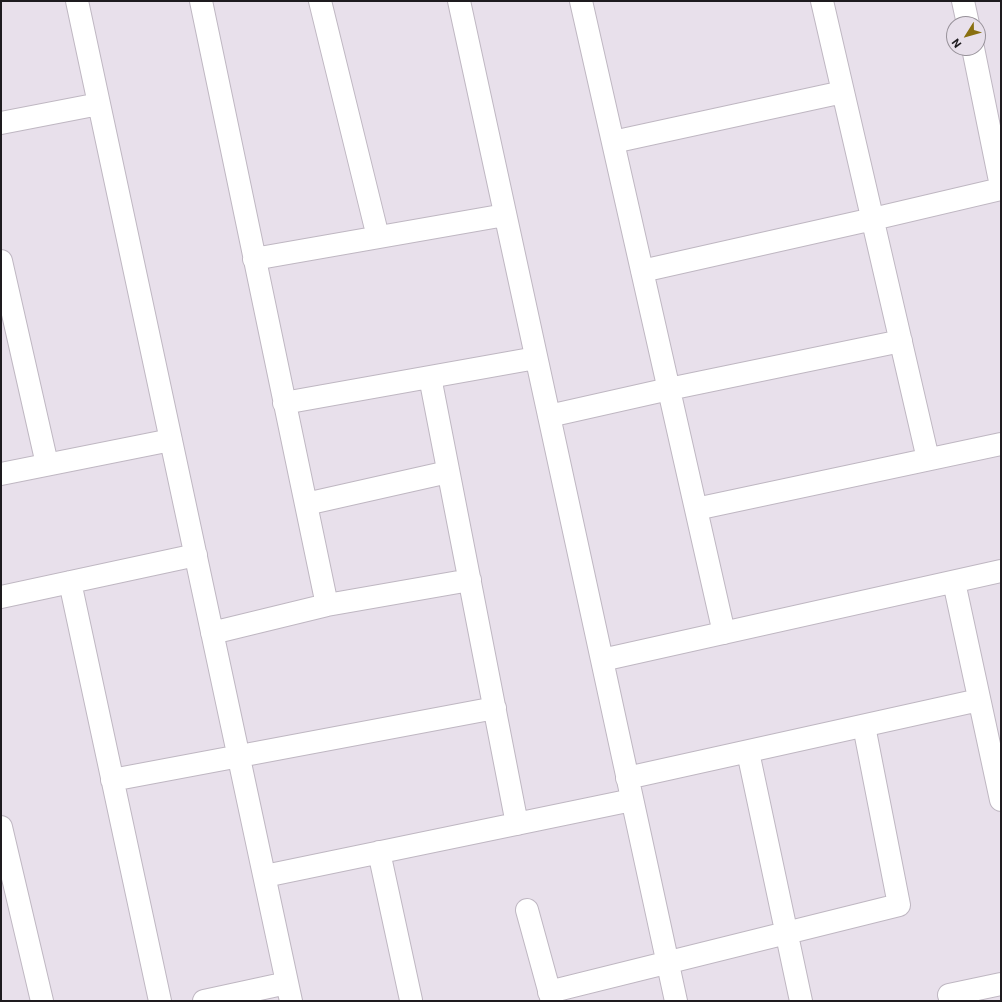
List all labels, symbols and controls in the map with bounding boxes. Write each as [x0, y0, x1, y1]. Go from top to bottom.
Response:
north arrow [946, 16, 986, 56]
text: N [949, 36, 964, 50]

